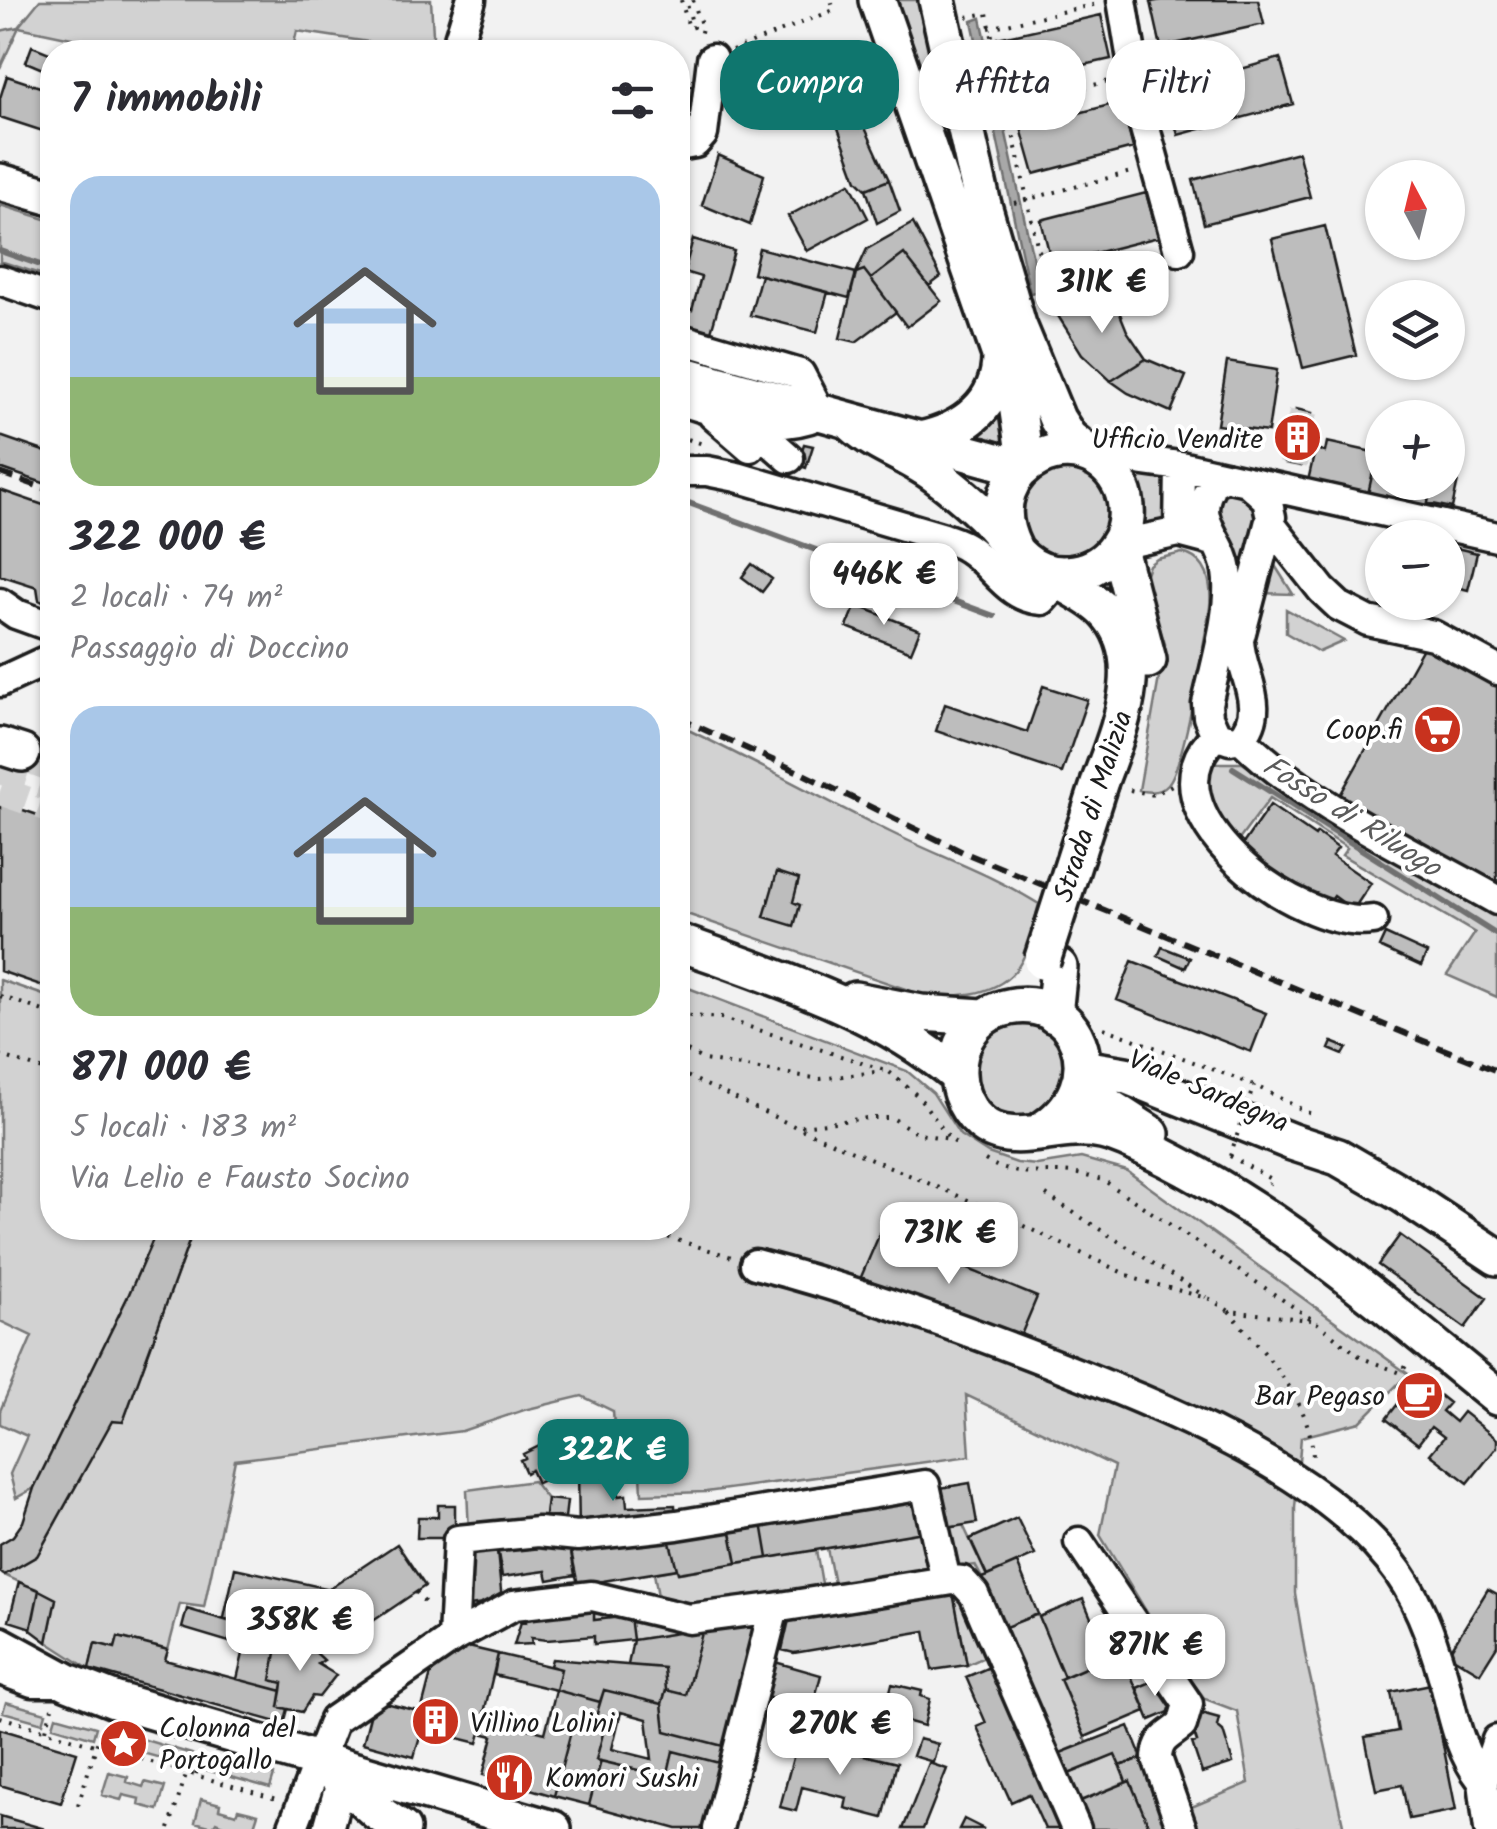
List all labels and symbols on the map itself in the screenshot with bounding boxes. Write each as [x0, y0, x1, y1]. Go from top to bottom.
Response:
north arrow [1365, 160, 1465, 260]
pin: 311K € [1021, 251, 1183, 336]
building icon: Ufficio Vendite [1272, 412, 1324, 464]
place label: Ufficio Vendite [1091, 418, 1263, 463]
pin: 446K € [803, 543, 965, 628]
supermarket icon: Coop.fi [1411, 703, 1463, 755]
street label: Strada di Malizia [1042, 705, 1147, 908]
place label: Coop.fi [1325, 709, 1402, 754]
water label: Fosso di Riluogo [1252, 744, 1452, 893]
street label: Viale Sardegna [1121, 1038, 1295, 1146]
pin: 731K € [868, 1202, 1030, 1287]
cafe icon: Bar Pegaso [1394, 1369, 1446, 1421]
place label: Bar Pegaso [1255, 1375, 1385, 1420]
pin: 322K € [532, 1419, 694, 1504]
pin: 358K € [219, 1589, 381, 1674]
pin: 871K € [1074, 1614, 1236, 1699]
pin: 270K € [759, 1693, 921, 1778]
building icon: Villino Lolini [409, 1696, 461, 1748]
place label: Villino Lolini [470, 1702, 615, 1747]
place label: Colonna del Portogallo [159, 1707, 296, 1784]
place icon: Colonna del Portogallo [98, 1717, 150, 1769]
restaurant icon: Komori Sushi [484, 1751, 536, 1803]
place label: Komori Sushi [545, 1757, 700, 1802]

